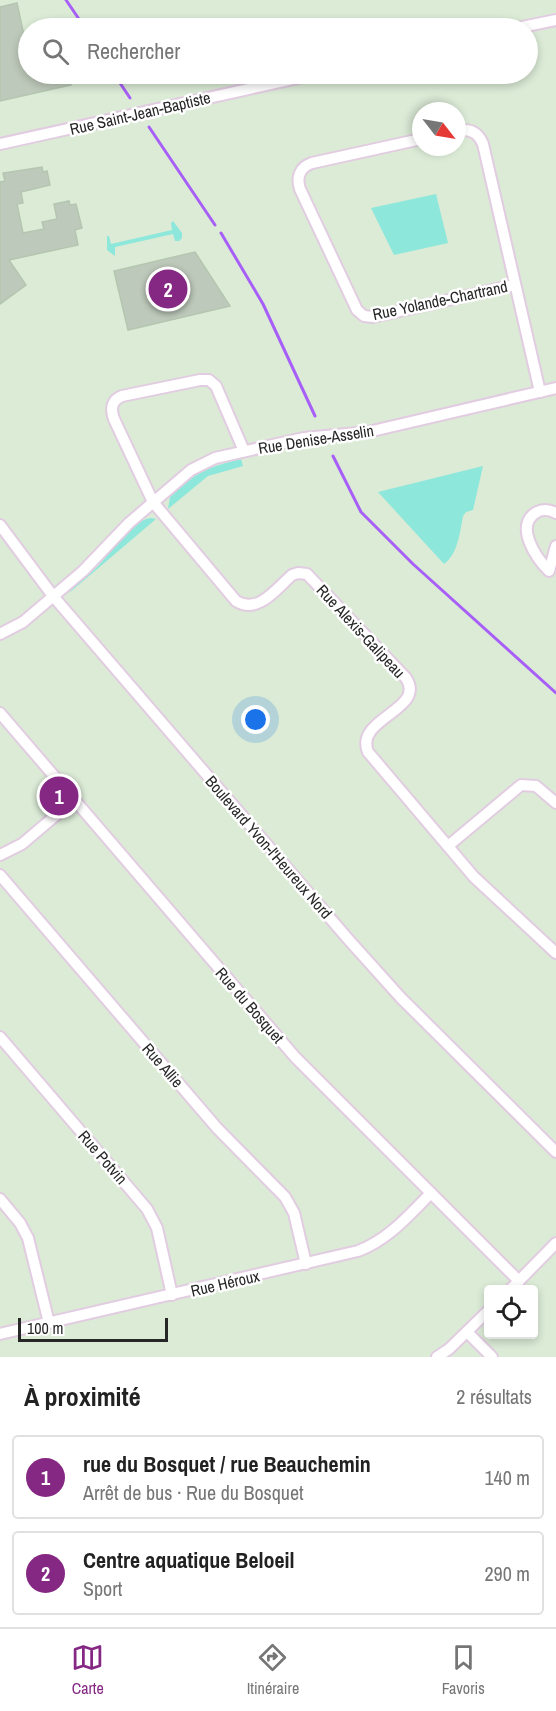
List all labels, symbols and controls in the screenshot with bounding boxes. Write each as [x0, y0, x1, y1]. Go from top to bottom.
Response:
search box [18, 18, 538, 84]
icon: search [39, 35, 72, 68]
text: Rechercher [87, 36, 180, 66]
street label: Rue Saint-Jean-Baptiste [68, 86, 212, 140]
north arrow [412, 102, 466, 156]
pin: 2 [148, 266, 188, 312]
street label: Rue Yolande-Chartrand [371, 275, 509, 325]
street label: Rue Denise-Asselin [257, 419, 375, 459]
street label: Rue Alexis-Galipeau [312, 579, 410, 683]
your location [241, 705, 270, 734]
street label: Boulevard Yvon-l'Heureux Nord [201, 771, 337, 923]
pin: 1 [40, 774, 78, 818]
street label: Rue du Bosquet [211, 962, 289, 1048]
street label: Rue Allie [137, 1038, 189, 1092]
street label: Rue Potvin [73, 1125, 133, 1189]
street label: Rue Héroux [188, 1264, 262, 1302]
map controls [484, 1285, 538, 1339]
button: locate [484, 1285, 538, 1339]
scale bar [18, 1315, 168, 1342]
text: 100 m [27, 1317, 63, 1339]
text: À proximité [24, 1379, 141, 1414]
text: 2 résultats [456, 1383, 532, 1410]
text: rue du Bosquet / rue Beauchemin [83, 1449, 371, 1479]
text: 1 [41, 1464, 50, 1491]
text: 140 m [484, 1464, 530, 1491]
text: Arrêt de bus · Rue du Bosquet [83, 1479, 304, 1506]
text: Centre aquatique Beloeil [83, 1545, 295, 1575]
text: 2 [41, 1560, 50, 1587]
text: 290 m [484, 1560, 530, 1587]
text: Sport [83, 1575, 122, 1602]
tab: Carte [71, 1641, 104, 1699]
tab: Itinéraire [247, 1641, 299, 1699]
tab: Favoris [442, 1641, 485, 1699]

